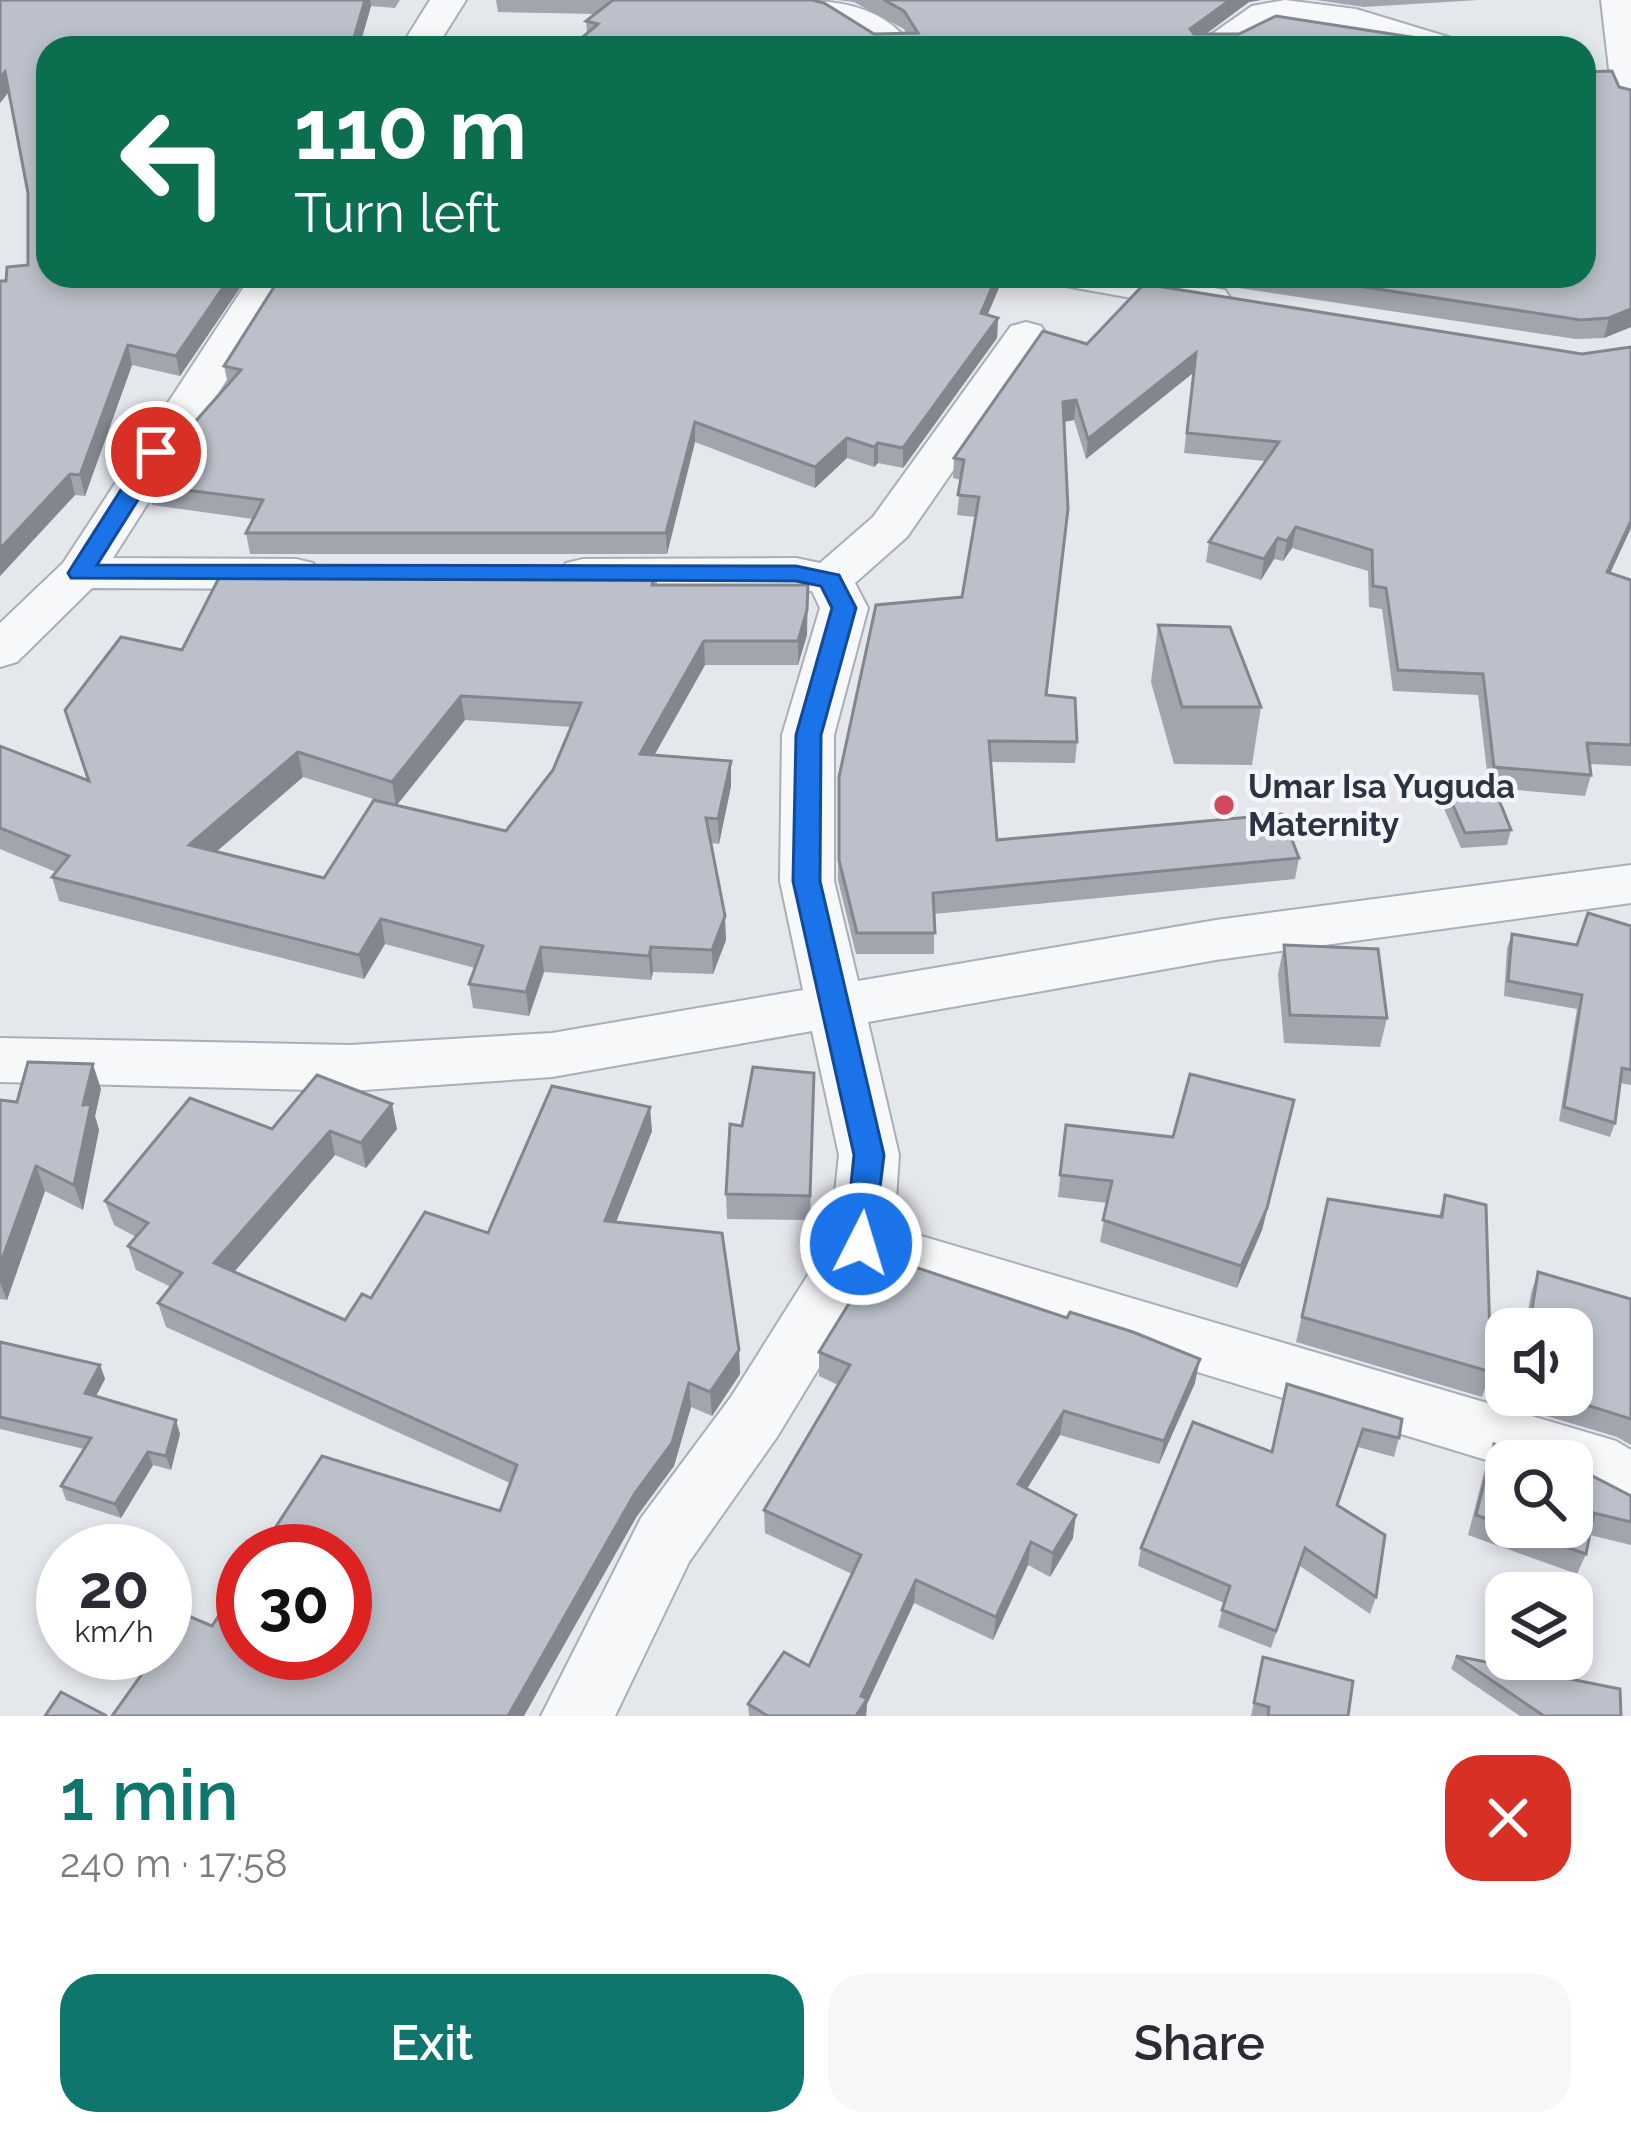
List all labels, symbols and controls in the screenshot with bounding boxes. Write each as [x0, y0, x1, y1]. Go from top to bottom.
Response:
text: 110 m [294, 80, 527, 179]
icon: left [96, 84, 252, 240]
text: Turn left [294, 181, 501, 245]
pin [105, 401, 207, 503]
icon: arrive [123, 419, 189, 485]
place label: Umar Isa Yuguda Maternity [1248, 767, 1515, 844]
marker: Umar Isa Yuguda Maternity [1211, 792, 1237, 818]
position arrow [798, 1181, 924, 1307]
map controls [1485, 1308, 1593, 1680]
button: sound [1485, 1308, 1593, 1416]
button: search [1485, 1440, 1593, 1548]
speed limit sign: 30 [216, 1524, 372, 1680]
text: 20 [79, 1552, 149, 1622]
button: layers [1485, 1572, 1593, 1680]
text: km/h [74, 1614, 154, 1649]
text: 1 min [60, 1752, 239, 1837]
button: close [1445, 1755, 1571, 1881]
text: 240 m · 17:58 [60, 1840, 288, 1886]
button: Exit [60, 1974, 804, 2112]
button: Share [828, 1974, 1571, 2112]

